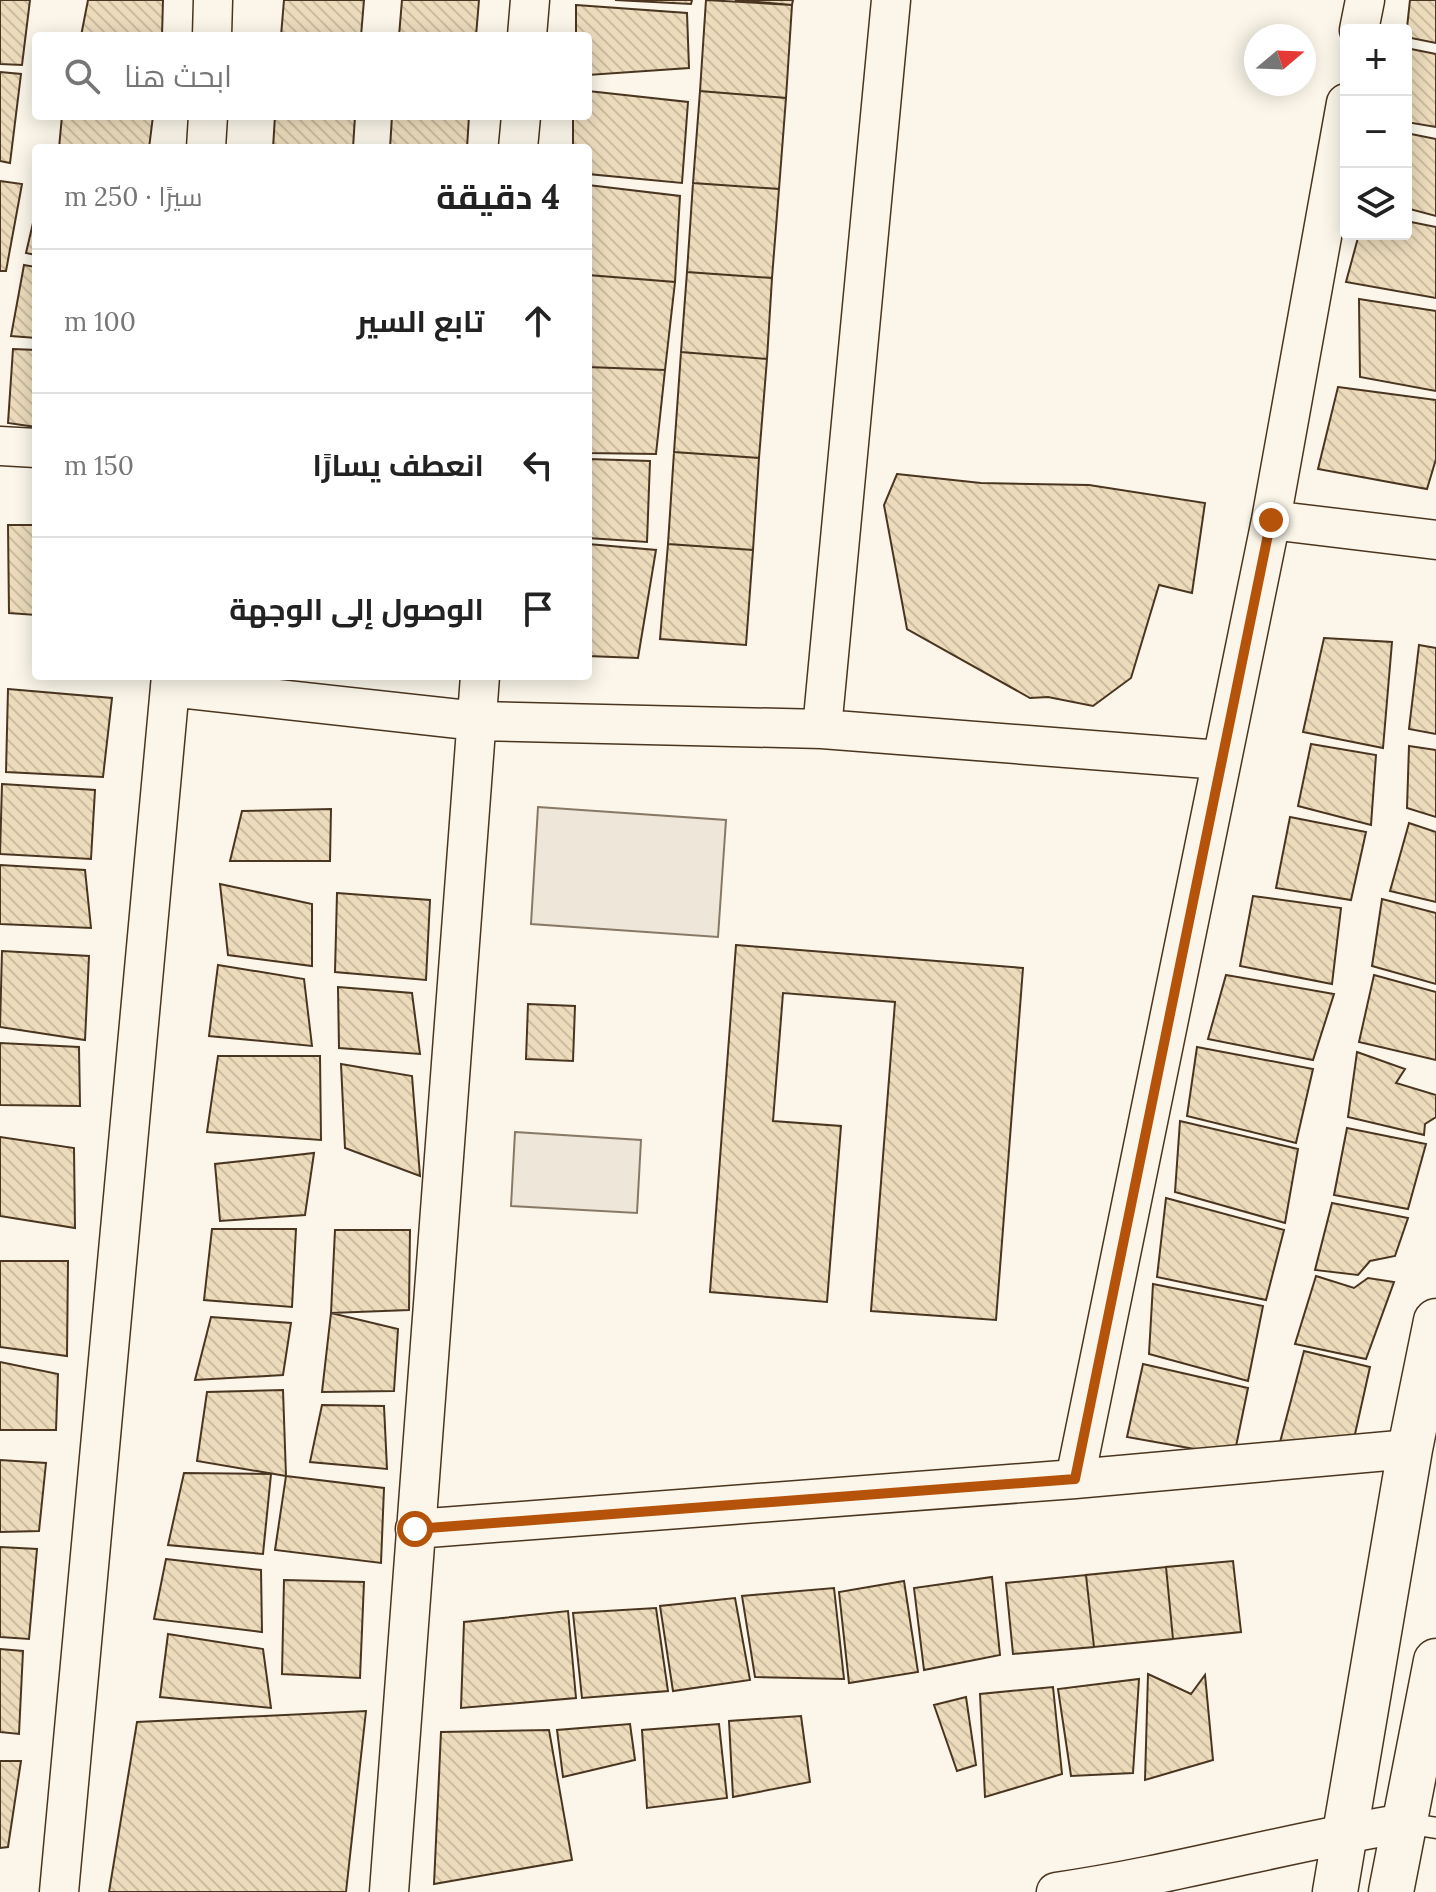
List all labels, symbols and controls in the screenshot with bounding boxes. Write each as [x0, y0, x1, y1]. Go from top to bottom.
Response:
north arrow [1244, 24, 1316, 96]
map controls [1340, 24, 1412, 240]
button: + [1340, 24, 1412, 96]
search box [32, 32, 592, 120]
icon: search [60, 54, 104, 98]
text: ابحث هنا [124, 57, 232, 95]
button: − [1340, 96, 1412, 168]
button: layers [1340, 168, 1412, 240]
text: 4 دقيقة [436, 175, 560, 218]
text: سيرًا · 250 m [64, 180, 203, 213]
icon: ahead [516, 299, 560, 343]
text: تابع السير [357, 302, 484, 340]
text: 100 m [64, 305, 136, 338]
icon: left [516, 443, 560, 487]
text: انعطف يسارًا [312, 446, 484, 484]
text: 150 m [64, 449, 134, 482]
route end [1253, 502, 1289, 538]
icon: arrive [516, 587, 560, 631]
text: الوصول إلى الوجهة [229, 590, 484, 628]
route start [397, 1511, 433, 1547]

